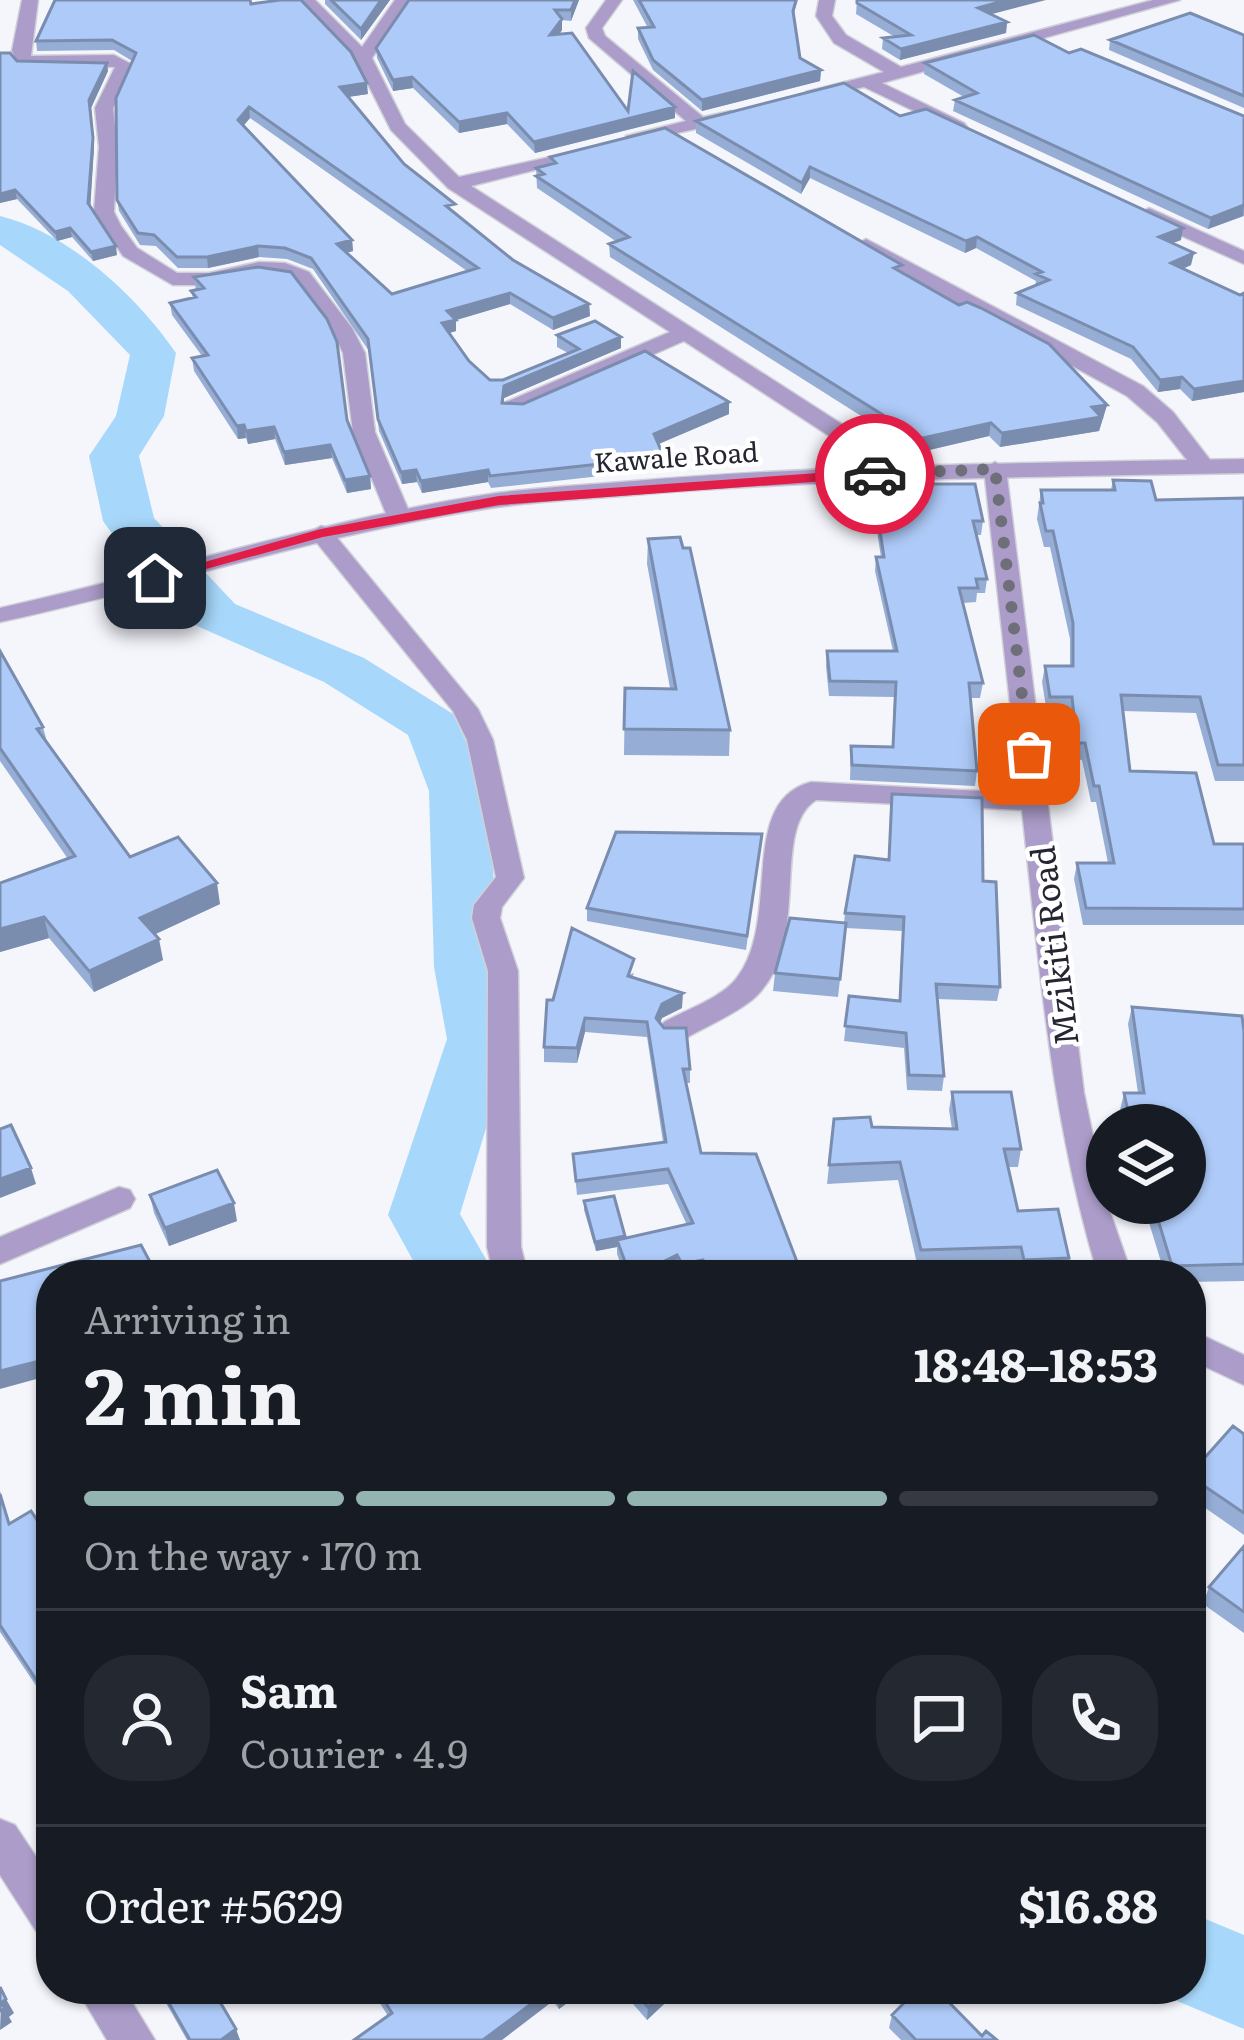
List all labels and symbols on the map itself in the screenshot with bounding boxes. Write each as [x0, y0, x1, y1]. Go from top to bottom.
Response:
courier [815, 414, 935, 534]
street label: Kawale Road [592, 429, 760, 481]
pin [104, 527, 206, 629]
pin [978, 703, 1080, 805]
street label: Mzikiti Road [1015, 843, 1089, 1049]

